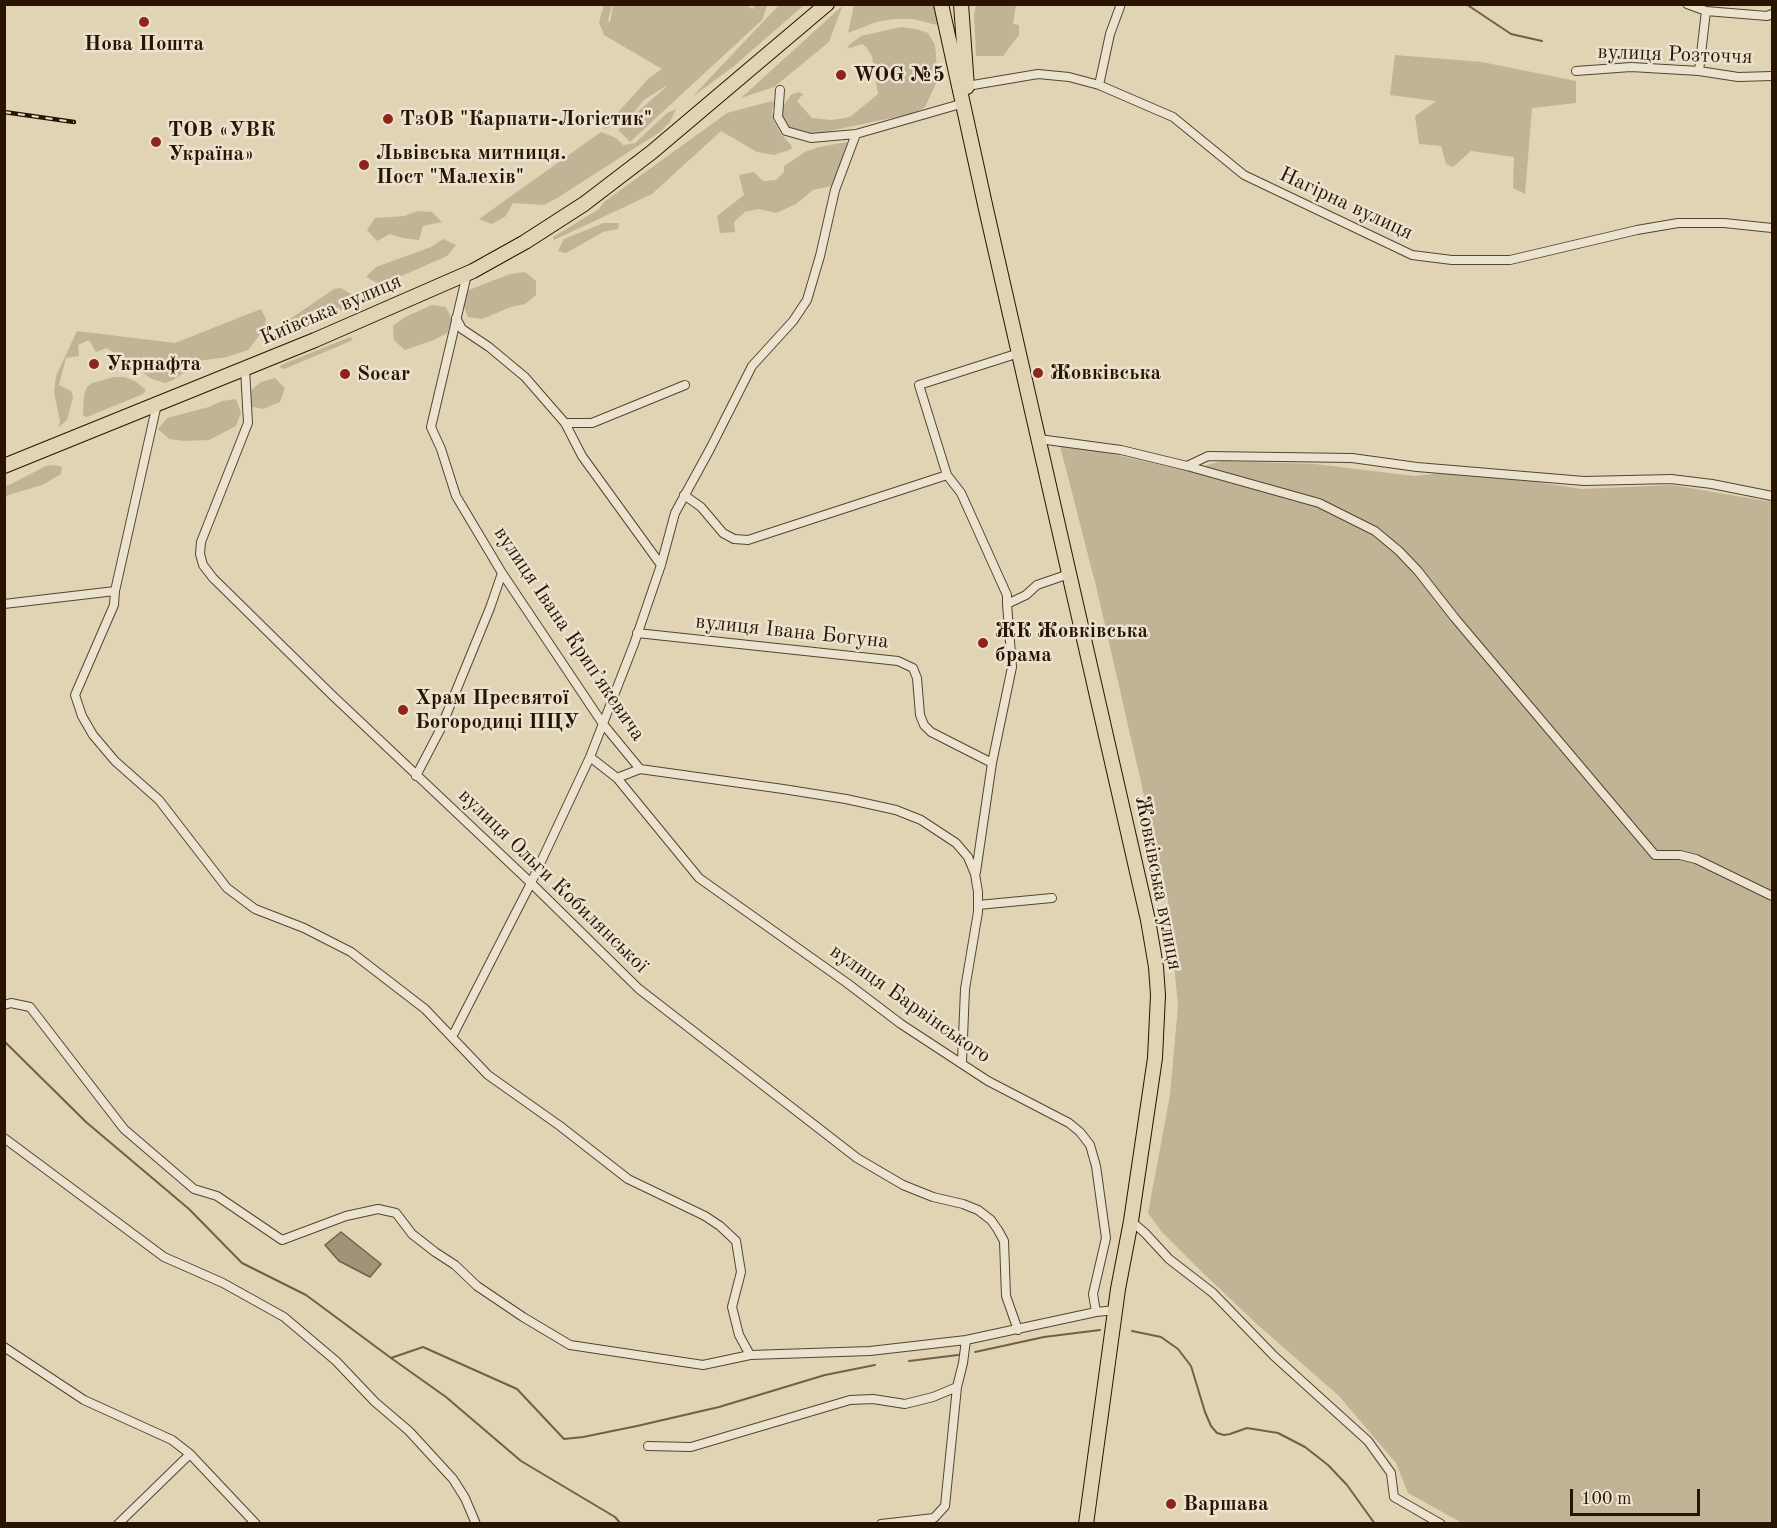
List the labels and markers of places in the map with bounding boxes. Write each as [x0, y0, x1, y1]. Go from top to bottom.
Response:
marker: Нова Пошта [137, 15, 151, 29]
place label: Нова Пошта [84, 31, 204, 57]
place label: WOG №5 [853, 62, 945, 88]
marker: WOG №5 [834, 68, 848, 82]
place label: ТзОВ "Карпати-Логістик" [400, 106, 652, 132]
marker: ТзОВ "Карпати-Логістик" [381, 112, 395, 126]
place label: ТОВ «УВК Україна» [168, 117, 275, 167]
marker: ТОВ «УВК Україна» [149, 135, 163, 149]
place label: Львівська митниця. Пост "Малехів" [376, 140, 566, 190]
marker: Львівська митниця. Пост "Малехів" [357, 158, 371, 172]
place label: Укрнафта [106, 351, 201, 377]
marker: Укрнафта [87, 357, 101, 371]
place label: Жовківська [1050, 360, 1161, 386]
place label: Socar [357, 361, 410, 387]
marker: Жовківська [1031, 366, 1045, 380]
marker: Socar [338, 367, 352, 381]
place label: ЖК Жовківська брама [995, 618, 1148, 668]
marker: ЖК Жовківська брама [976, 636, 990, 650]
place label: Храм Пресвятої Богородиці ПЦУ [415, 685, 579, 735]
marker: Храм Пресвятої Богородиці ПЦУ [396, 703, 410, 717]
place label: Варшава [1183, 1491, 1269, 1517]
marker: Варшава [1164, 1497, 1178, 1511]

